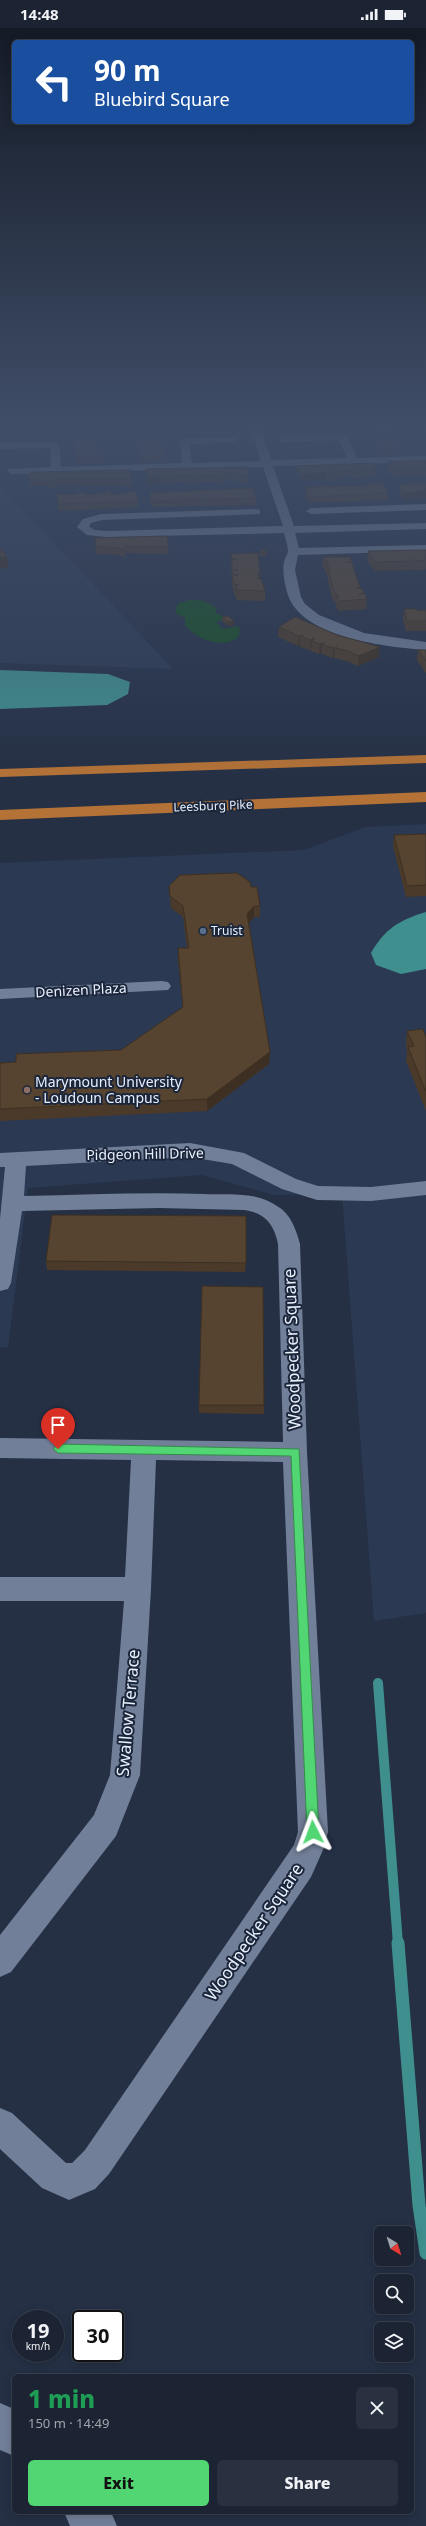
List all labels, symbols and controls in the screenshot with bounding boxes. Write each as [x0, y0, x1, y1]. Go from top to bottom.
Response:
text: 14:48 [20, 4, 59, 24]
text: 90 m [94, 51, 161, 89]
icon: left [28, 56, 80, 108]
text: Bluebird Square [94, 87, 230, 111]
street label: Leesburg Pike [173, 796, 253, 815]
place label: Truist [211, 922, 243, 939]
marker: Truist [198, 926, 208, 936]
street label: Denizen Plaza [35, 978, 127, 1001]
place label: Marymount University - Loudoun Campus [35, 1072, 183, 1107]
marker: Marymount University - Loudoun Campus [22, 1085, 32, 1095]
street label: Pidgeon Hill Drive [86, 1143, 204, 1164]
street label: Woodpecker Square [277, 1268, 306, 1430]
pin [41, 1408, 75, 1449]
icon: arrive [47, 1414, 69, 1436]
street label: Swallow Terrace [110, 1648, 145, 1778]
position arrow [292, 1811, 334, 1853]
street label: Woodpecker Square [199, 1859, 308, 2005]
north arrow [374, 2226, 414, 2266]
map controls [374, 2226, 414, 2362]
button: search [374, 2274, 414, 2314]
speed limit sign: 30 [72, 2310, 124, 2362]
text: 19 [27, 2317, 49, 2344]
button: layers [374, 2322, 414, 2362]
text: km/h [26, 2339, 50, 2353]
text: 1 min [28, 2382, 95, 2415]
button: close [356, 2387, 398, 2429]
text: 150 m · 14:49 [28, 2414, 109, 2432]
button: Exit [28, 2460, 209, 2506]
button: Share [217, 2460, 398, 2506]

